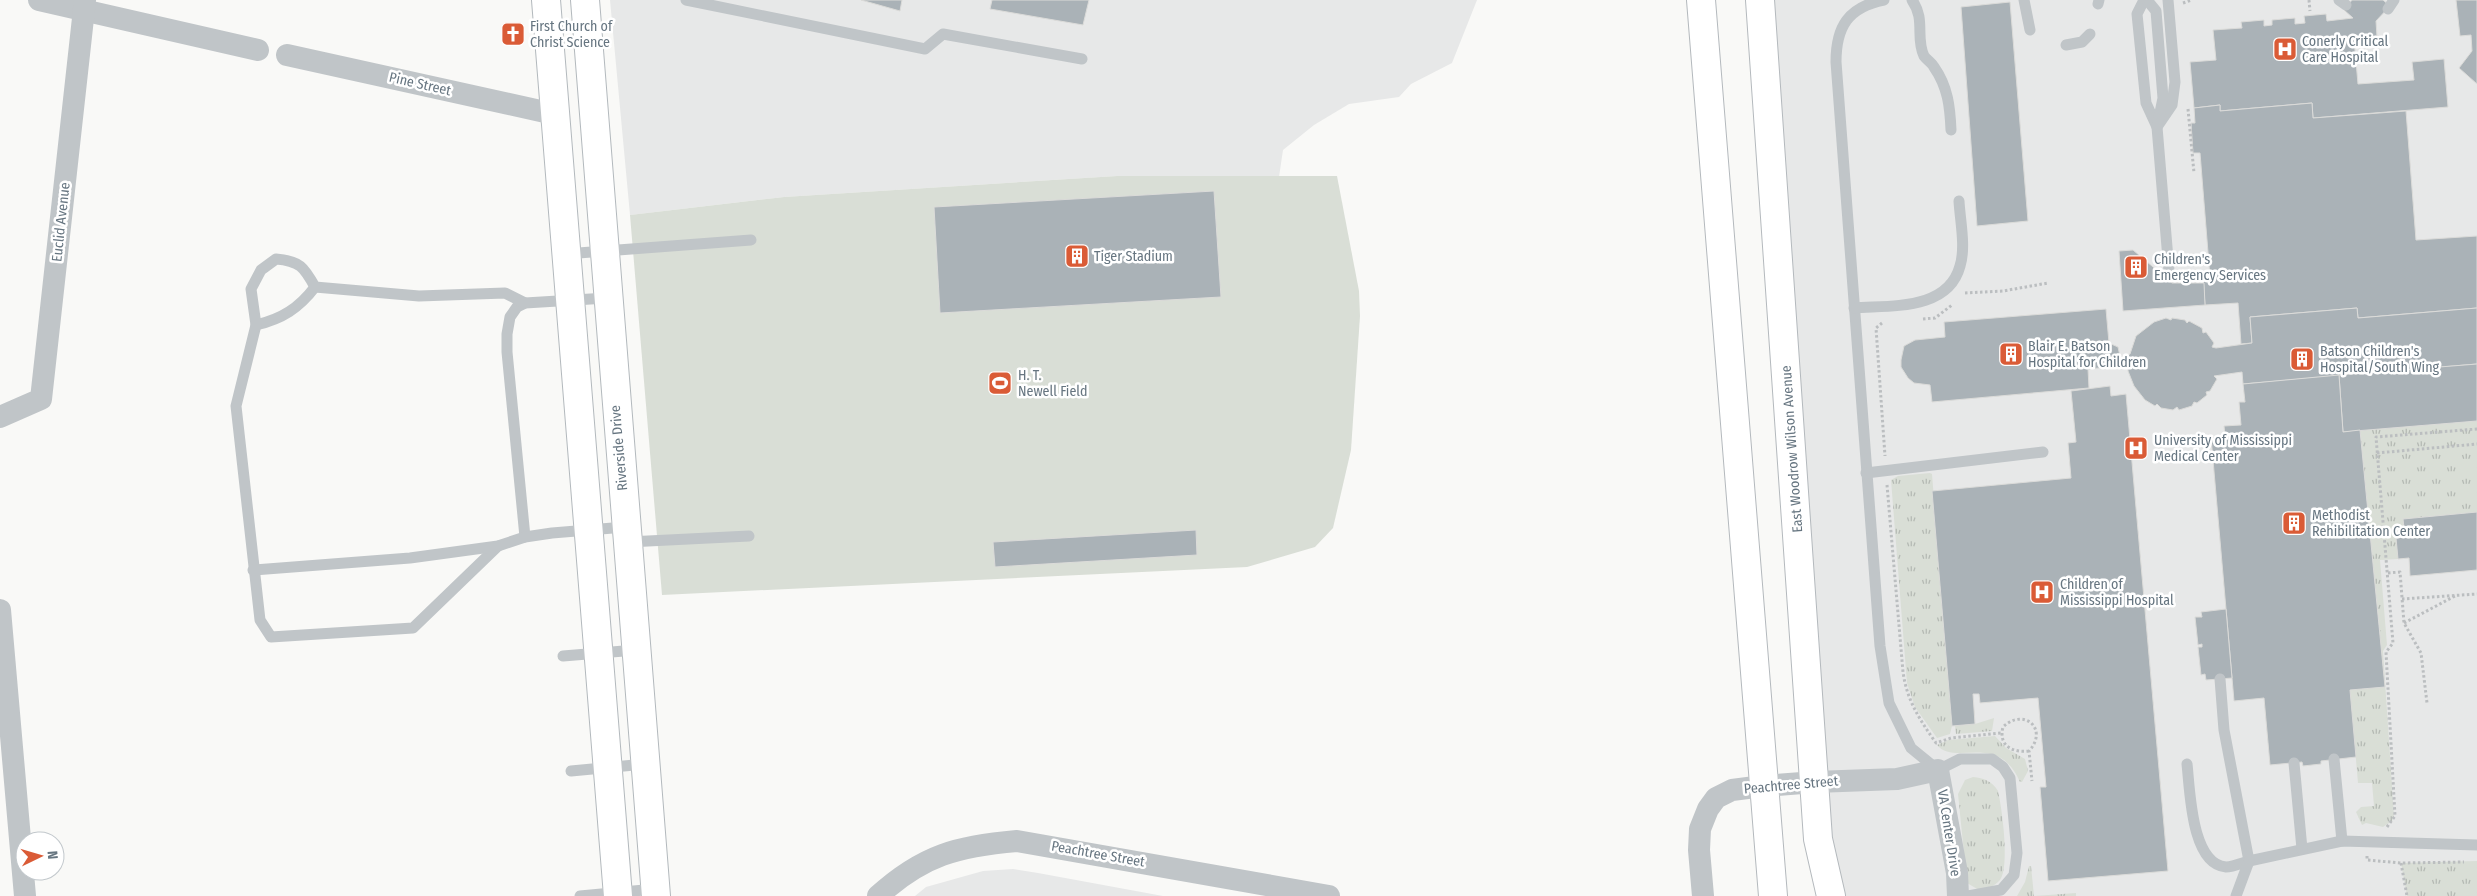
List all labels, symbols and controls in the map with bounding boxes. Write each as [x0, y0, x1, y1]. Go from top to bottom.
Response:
place label: First Church of Christ Science [530, 18, 614, 51]
church icon: First Church of Christ Science [500, 21, 526, 47]
place label: Conerly Critical Care Hospital [2302, 33, 2388, 66]
hospital icon: Conerly Critical Care Hospital [2272, 36, 2298, 62]
street label: Pine Street [387, 69, 453, 99]
street label: Euclid Avenue [48, 181, 74, 263]
building icon: Tiger Stadium [1064, 243, 1090, 269]
place label: Tiger Stadium [1094, 248, 1173, 265]
place label: Children's Emergency Services [2154, 251, 2266, 284]
building icon: Children's Emergency Services [2123, 254, 2149, 280]
place label: Blair E. Batson Hospital for Children [2028, 338, 2146, 371]
building icon: Blair E. Batson Hospital for Children [1998, 341, 2024, 367]
place label: Batson Children's Hospital/South Wing [2320, 343, 2440, 376]
building icon: Batson Children's Hospital/South Wing [2289, 346, 2315, 372]
street label: East Woodrow Wilson Avenue [1778, 365, 1806, 533]
place label: H. T. Newell Field [1018, 367, 1087, 400]
sports icon: H. T. Newell Field [987, 370, 1013, 396]
street label: Riverside Drive [607, 404, 631, 491]
place label: University of Mississippi Medical Center [2154, 432, 2292, 465]
hospital icon: University of Mississippi Medical Center [2123, 435, 2149, 461]
place label: Methodist Rehibilitation Center [2312, 507, 2430, 540]
building icon: Methodist Rehibilitation Center [2281, 510, 2307, 536]
place label: Children of Mississippi Hospital [2060, 576, 2174, 609]
hospital icon: Children of Mississippi Hospital [2029, 579, 2055, 605]
street label: Peachtree Street [1743, 772, 1839, 798]
street label: VA Center Drive [1934, 788, 1964, 878]
north arrow [15, 831, 65, 881]
street label: Peachtree Street [1050, 837, 1146, 871]
text: N [44, 850, 61, 860]

